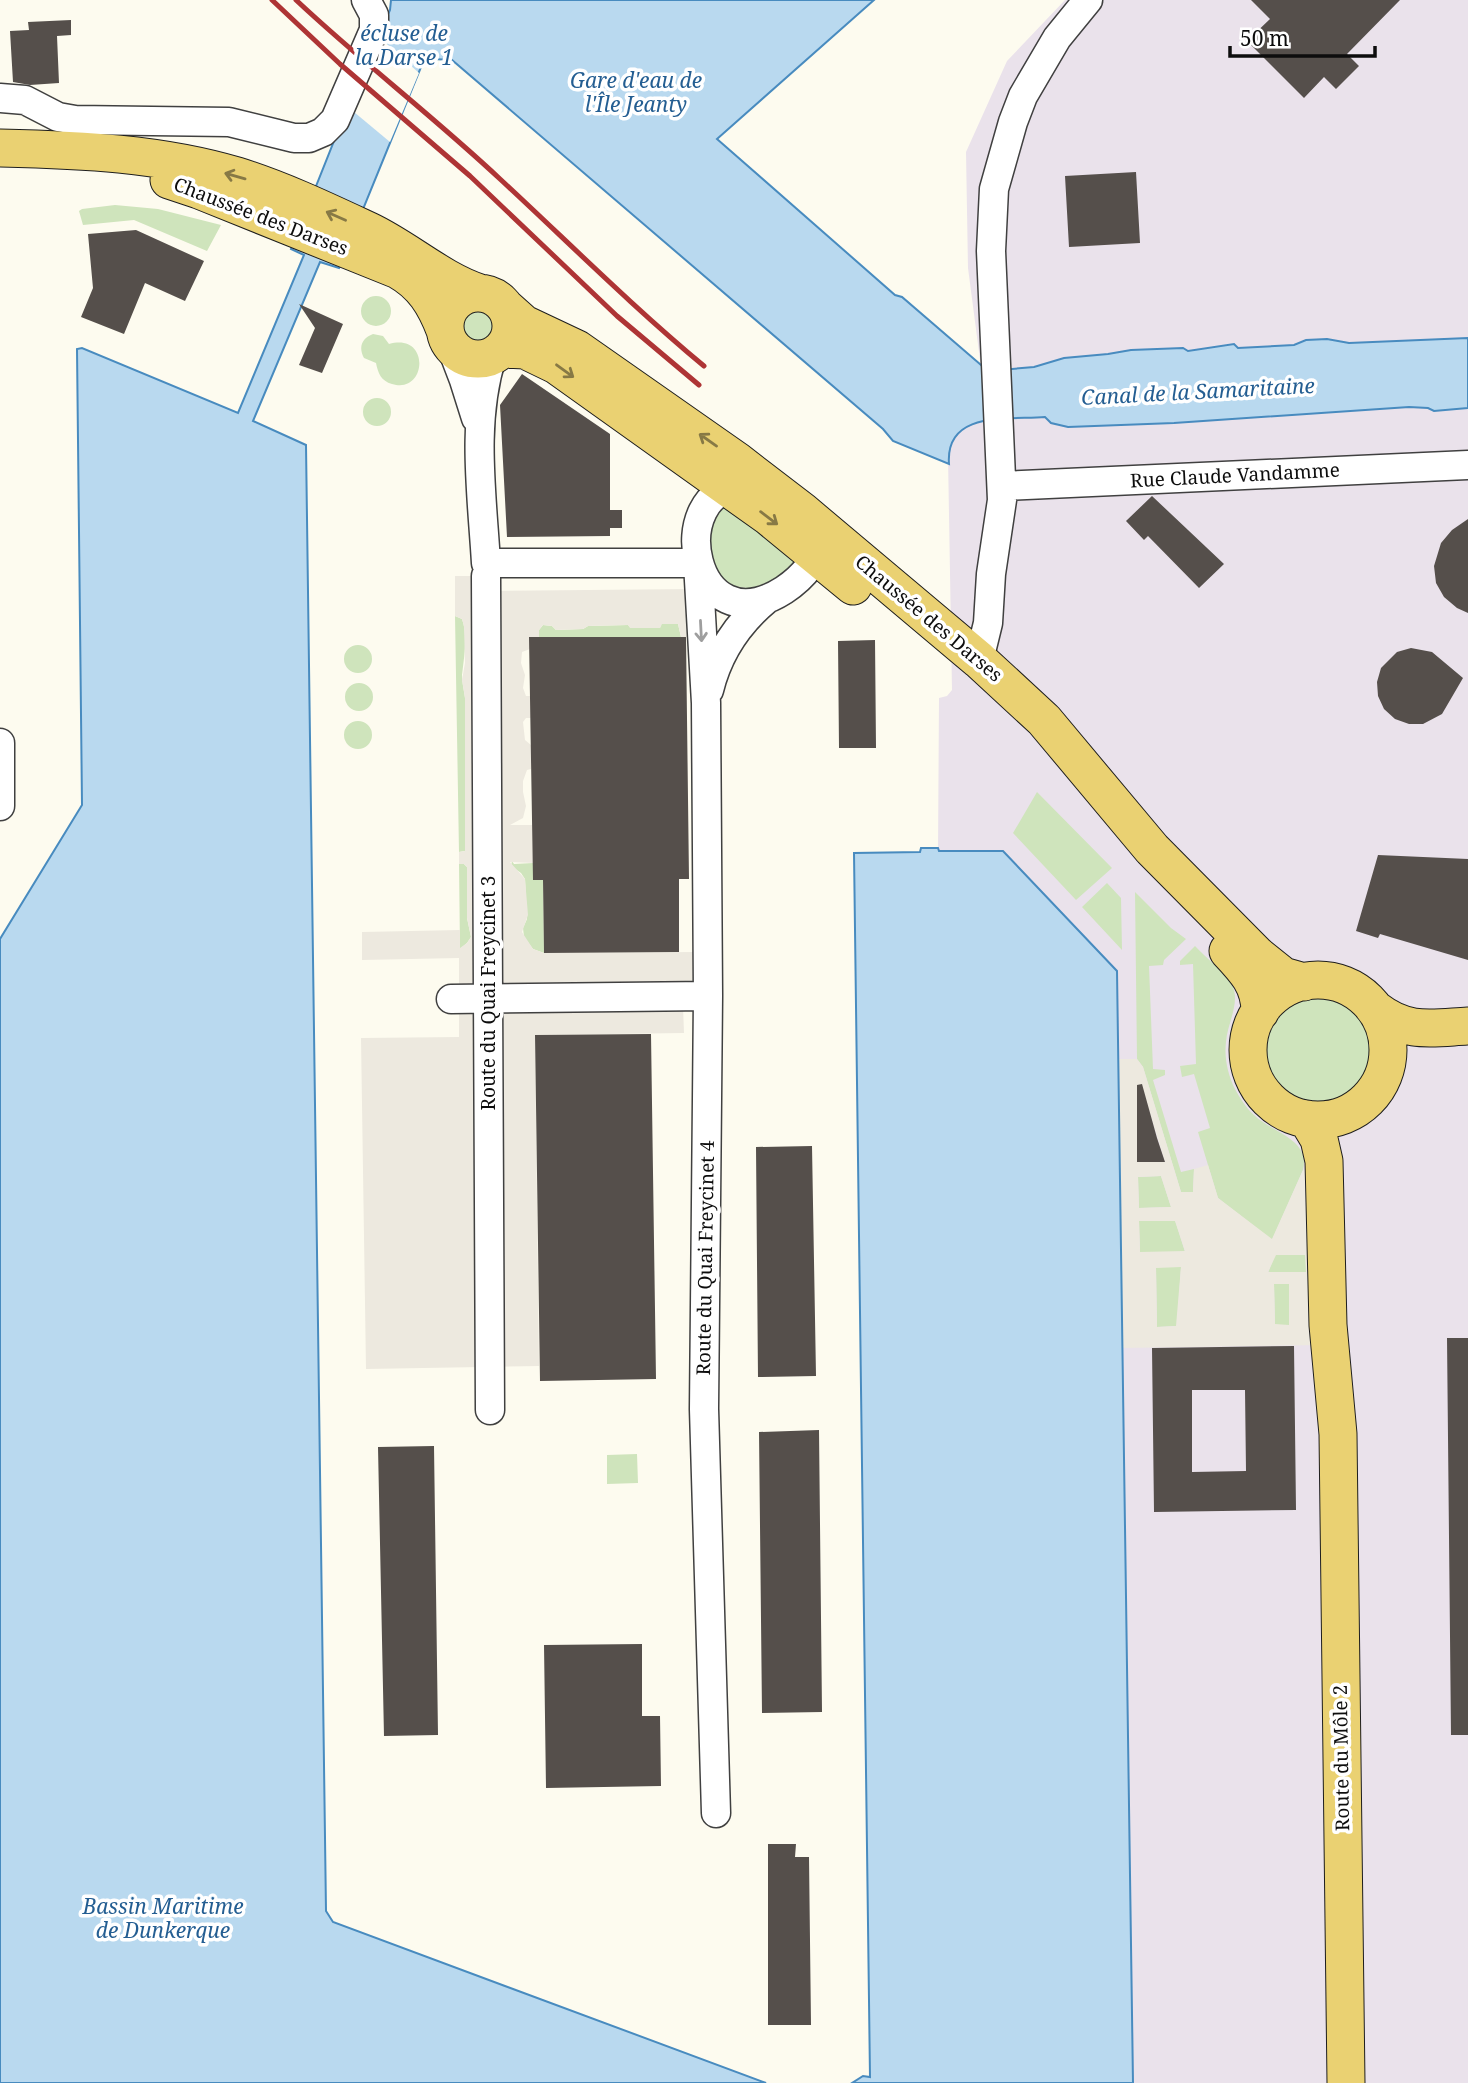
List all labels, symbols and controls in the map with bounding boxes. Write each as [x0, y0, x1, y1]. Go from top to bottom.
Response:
scale bar [1230, 14, 1375, 58]
water label: écluse de la Darse 1 [355, 19, 453, 71]
text: 50 m [1240, 24, 1289, 52]
water label: Gare d'eau de l'Île Jeanty [570, 66, 702, 118]
one-way arrow [224, 168, 246, 181]
street label: Chaussée des Darses [170, 171, 352, 261]
one-way arrow [325, 209, 347, 222]
one-way arrow [555, 364, 574, 378]
water label: Canal de la Samaritaine [1080, 371, 1315, 411]
one-way arrow [699, 433, 718, 447]
street label: Rue Claude Vandamme [1130, 457, 1340, 493]
one-way arrow [760, 510, 779, 525]
street label: Chaussée des Darses [850, 549, 1008, 687]
one-way arrow [694, 619, 707, 642]
street label: Route du Quai Freycinet 3 [475, 876, 501, 1111]
street label: Route du Quai Freycinet 4 [690, 1140, 720, 1376]
street label: Route du Môle 2 [1327, 1685, 1355, 1831]
water label: Bassin Maritime de Dunkerque [81, 1892, 244, 1944]

